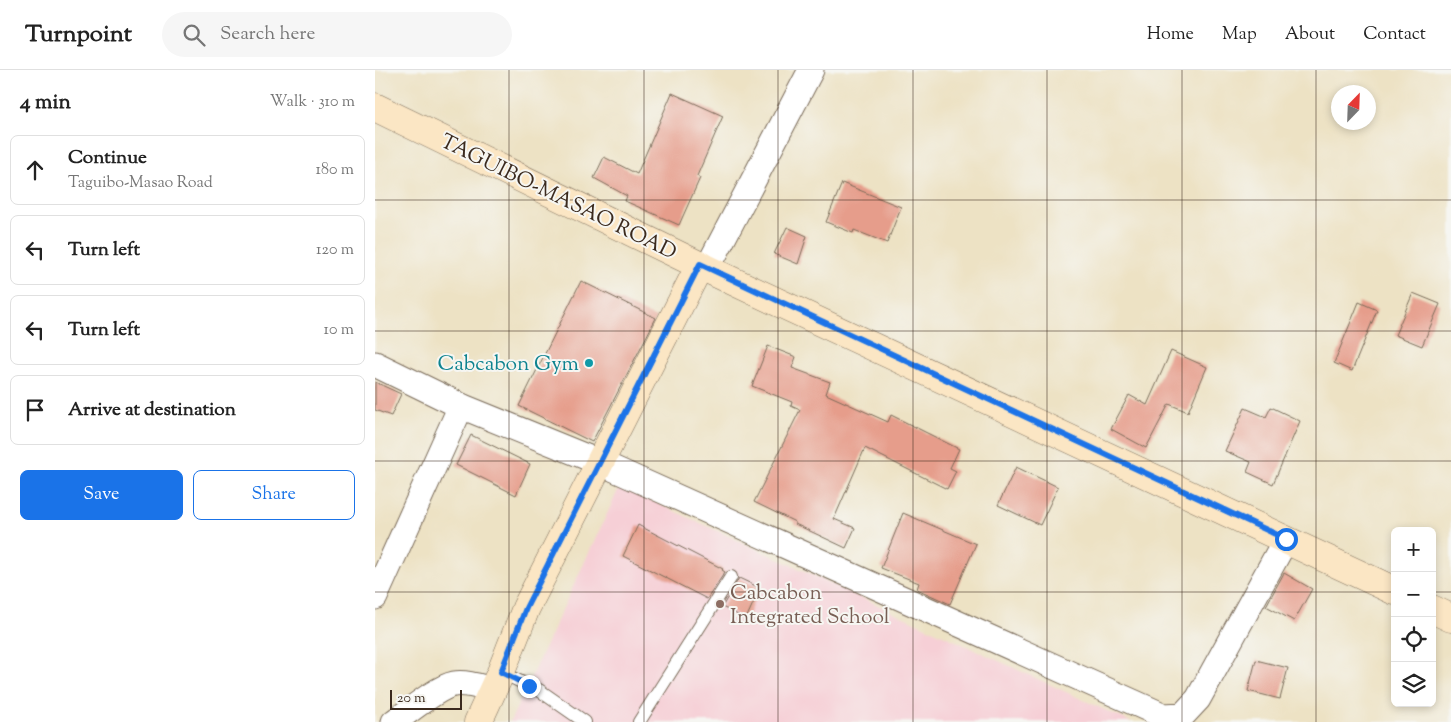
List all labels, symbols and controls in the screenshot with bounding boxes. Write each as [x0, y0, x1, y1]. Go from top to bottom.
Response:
search box [162, 12, 512, 57]
text: Turnpoint [25, 18, 132, 52]
icon: search [180, 21, 208, 49]
text: Search here [220, 21, 315, 48]
text: Home [1147, 22, 1194, 48]
text: Map [1222, 22, 1257, 48]
text: About [1285, 22, 1335, 48]
text: Contact [1363, 22, 1426, 48]
north arrow [1331, 85, 1376, 130]
text: 4 min [20, 88, 71, 118]
text: Walk · 310 m [270, 91, 355, 114]
street label: TAGUIBO-MASAO ROAD [435, 127, 681, 268]
text: Continue [68, 145, 147, 172]
icon: ahead [21, 156, 49, 184]
text: 180 m [315, 159, 354, 182]
text: Taguibo-Masao Road [68, 172, 213, 195]
icon: left [21, 236, 49, 264]
text: Turn left [68, 237, 140, 264]
text: 120 m [316, 239, 354, 262]
icon: left [21, 316, 49, 344]
text: Turn left [68, 317, 140, 344]
text: 10 m [324, 319, 354, 342]
place label: Cabcabon Gym [438, 350, 579, 380]
marker: Cabcabon Gym [583, 357, 595, 369]
icon: arrive [21, 396, 49, 424]
text: Arrive at destination [68, 397, 236, 424]
button: Save [20, 470, 183, 520]
button: Share [193, 470, 355, 520]
map controls [1391, 527, 1436, 707]
button: + [1391, 527, 1436, 572]
route start [1275, 528, 1298, 551]
button: − [1391, 572, 1436, 617]
place label: Cabcabon Integrated School [730, 579, 890, 633]
marker: Cabcabon Integrated School [714, 598, 726, 610]
button: locate [1391, 617, 1436, 662]
button: layers [1391, 662, 1436, 707]
route end [518, 675, 541, 698]
scale bar [390, 687, 463, 710]
text: 20 m [397, 689, 426, 709]

